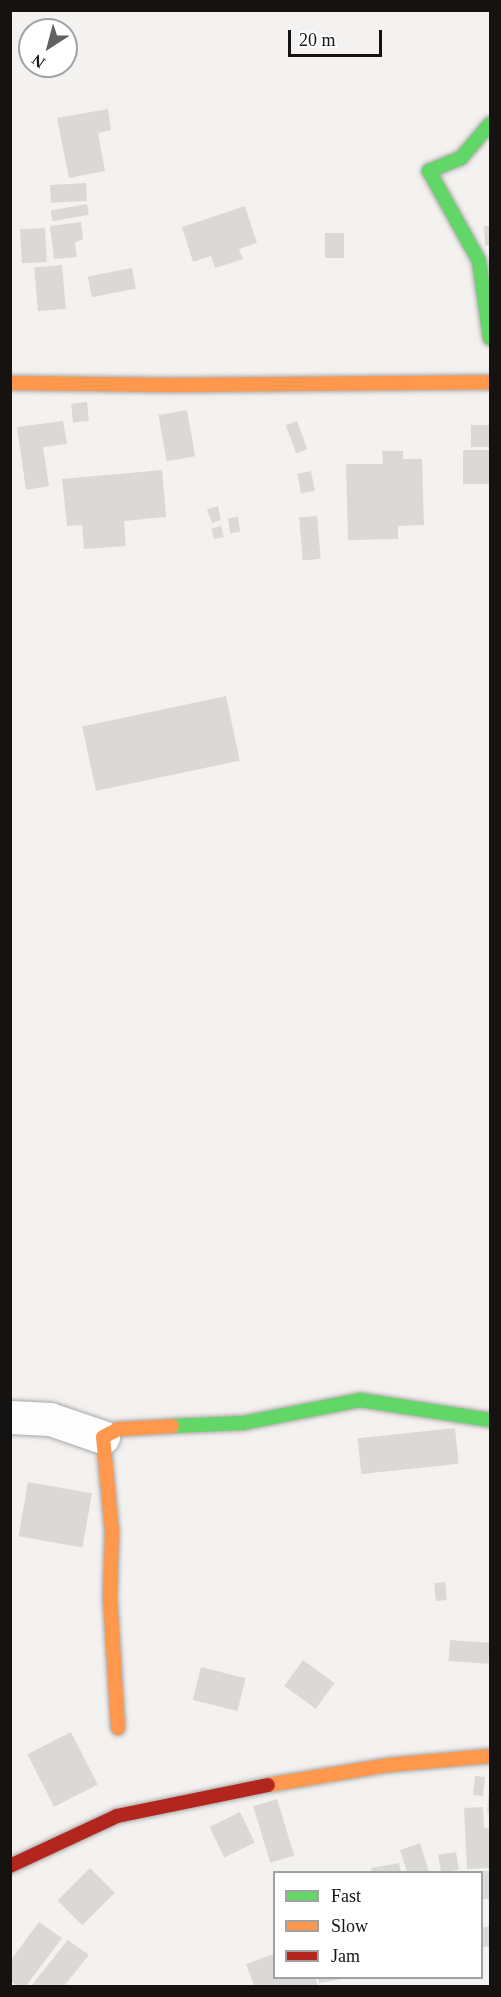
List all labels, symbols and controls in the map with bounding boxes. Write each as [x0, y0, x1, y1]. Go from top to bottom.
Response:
north arrow [18, 18, 78, 78]
scale bar [291, 18, 386, 56]
text: 20 m [299, 30, 336, 50]
text: N [29, 51, 48, 72]
legend [273, 1871, 483, 1979]
text: Fast [331, 1886, 361, 1906]
text: Slow [331, 1916, 368, 1936]
text: Jam [331, 1946, 360, 1966]

